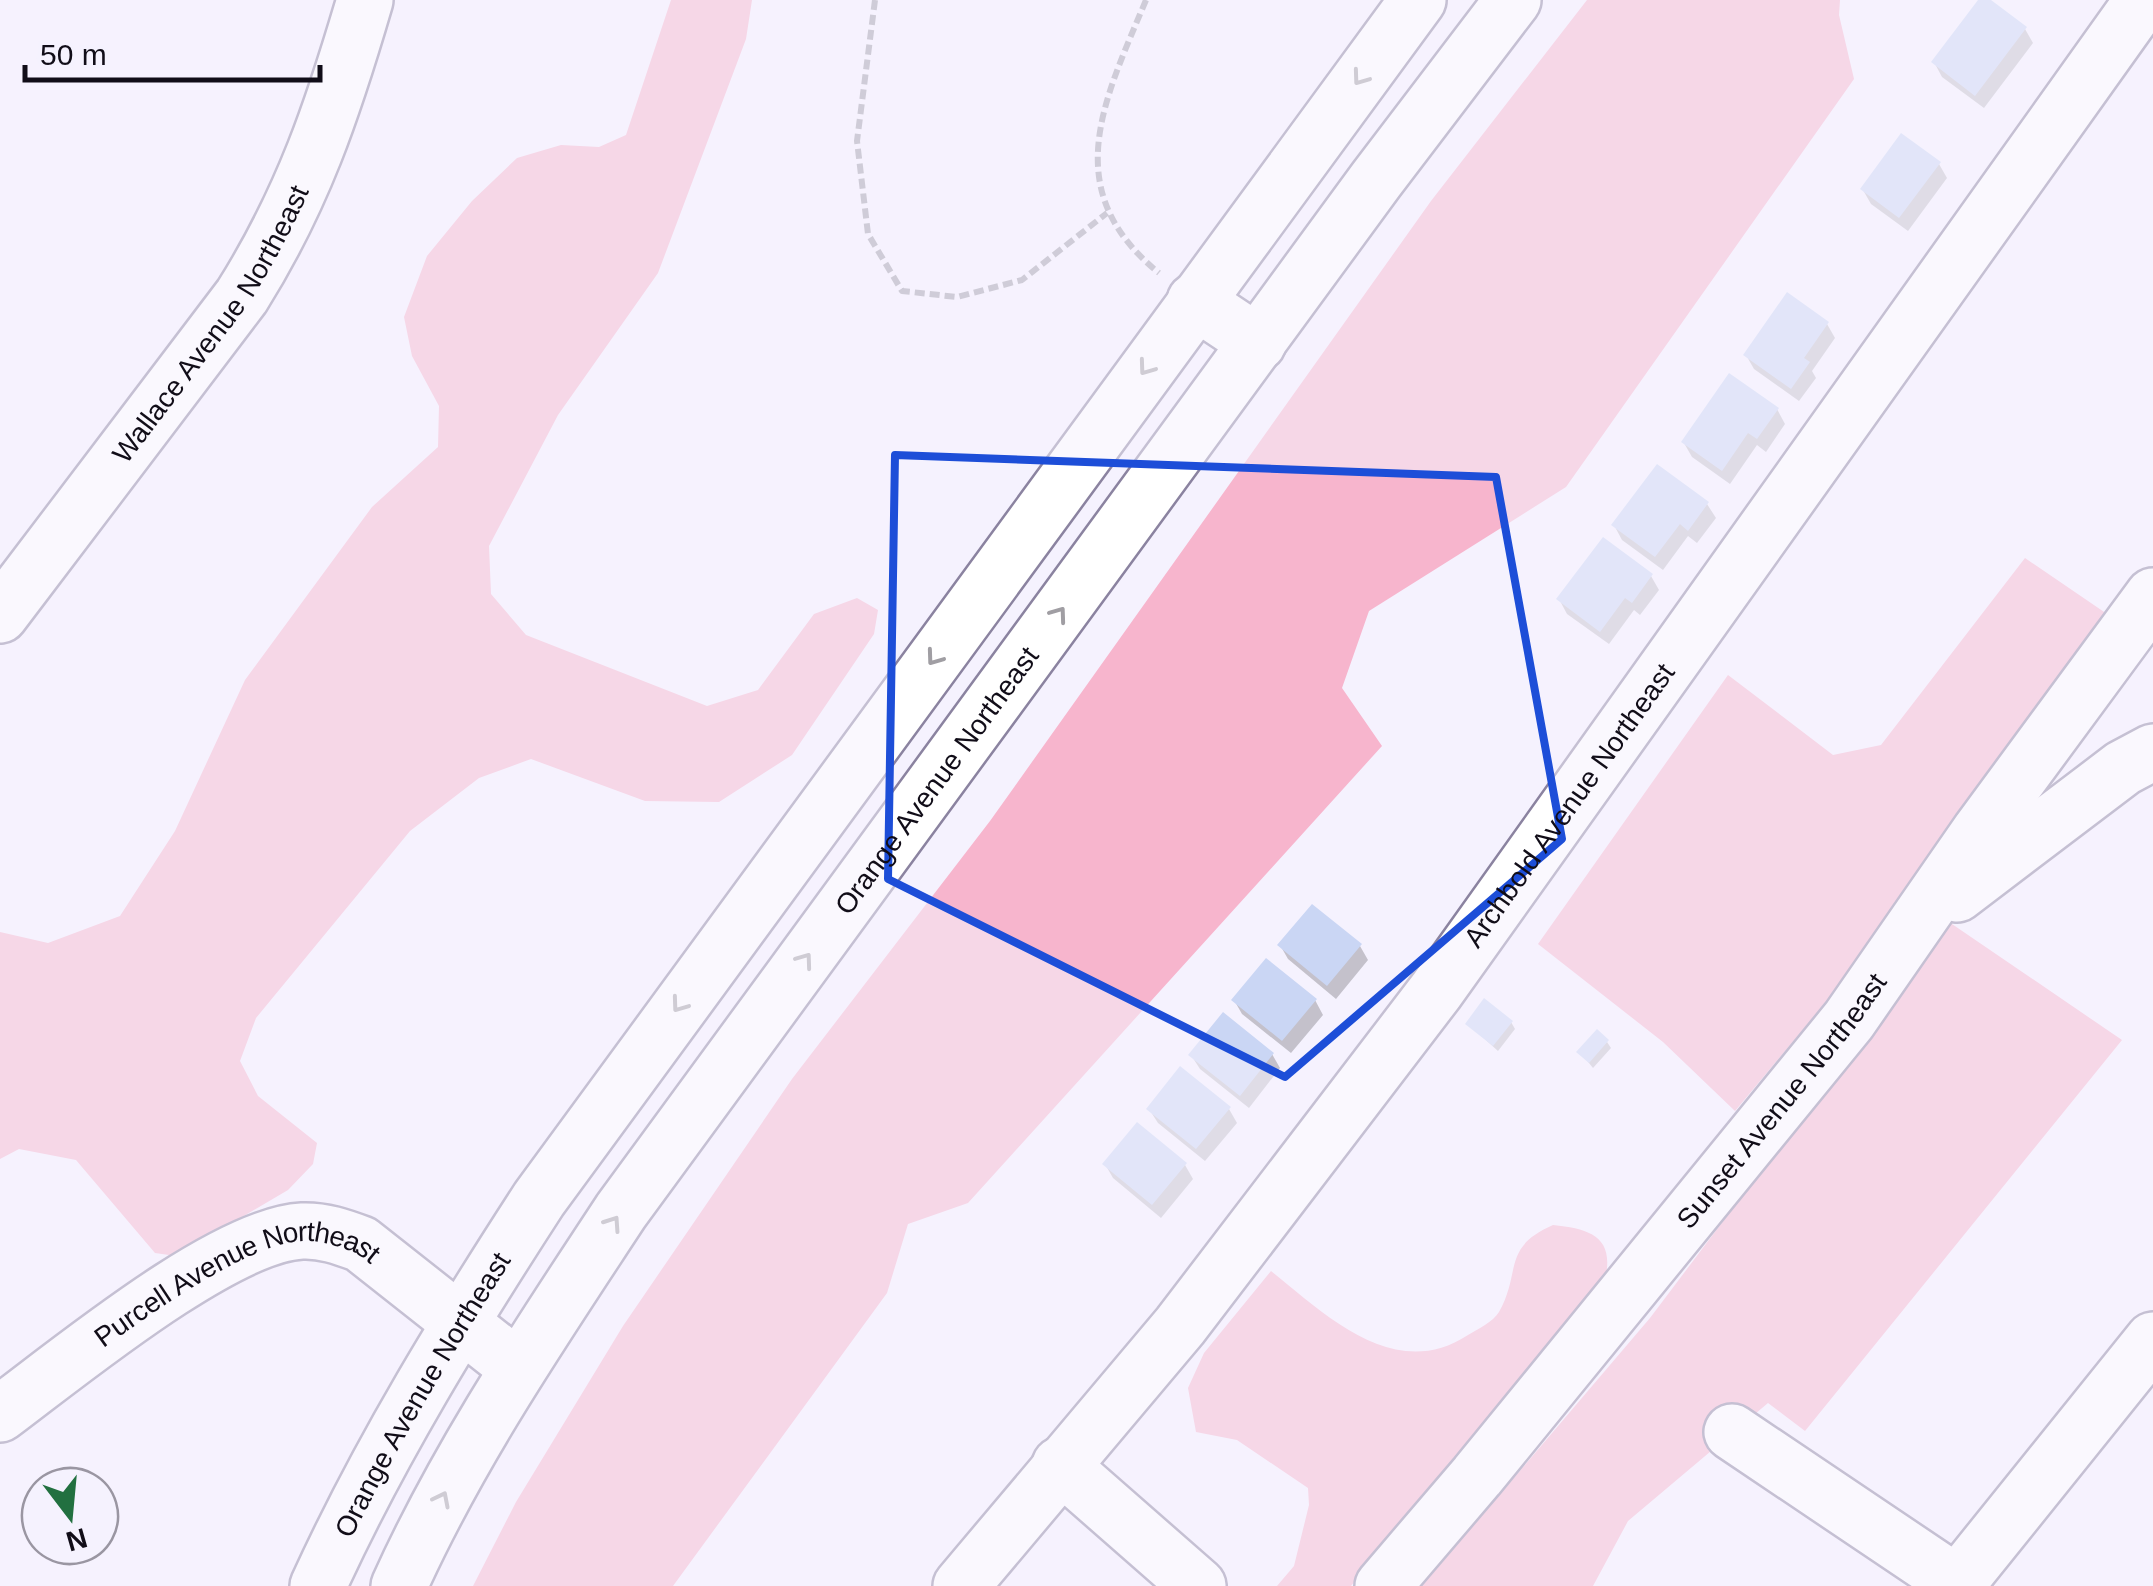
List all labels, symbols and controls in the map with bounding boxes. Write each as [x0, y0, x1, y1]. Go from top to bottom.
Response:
scale bar [25, 20, 320, 82]
text: 50 m [40, 38, 107, 71]
one-way arrow [1354, 67, 1372, 85]
street label: Wallace Avenue Northeast [106, 180, 314, 468]
one-way arrow [1141, 357, 1158, 375]
one-way arrow [1047, 606, 1066, 625]
street label: Orange Avenue Northeast [828, 641, 1044, 920]
one-way arrow [928, 647, 945, 665]
street label: Archbold Avenue Northeast [1457, 657, 1680, 953]
one-way arrow [793, 953, 811, 971]
street label: Sunset Avenue Northeast [1670, 967, 1892, 1234]
one-way arrow [674, 994, 691, 1012]
street label: Purcell Avenue Northeast [88, 1215, 387, 1353]
one-way arrow [601, 1215, 620, 1233]
street label: Orange Avenue Northeast [328, 1246, 516, 1542]
north arrow [20, 1466, 120, 1566]
one-way arrow [430, 1491, 449, 1509]
text: N [63, 1522, 91, 1557]

